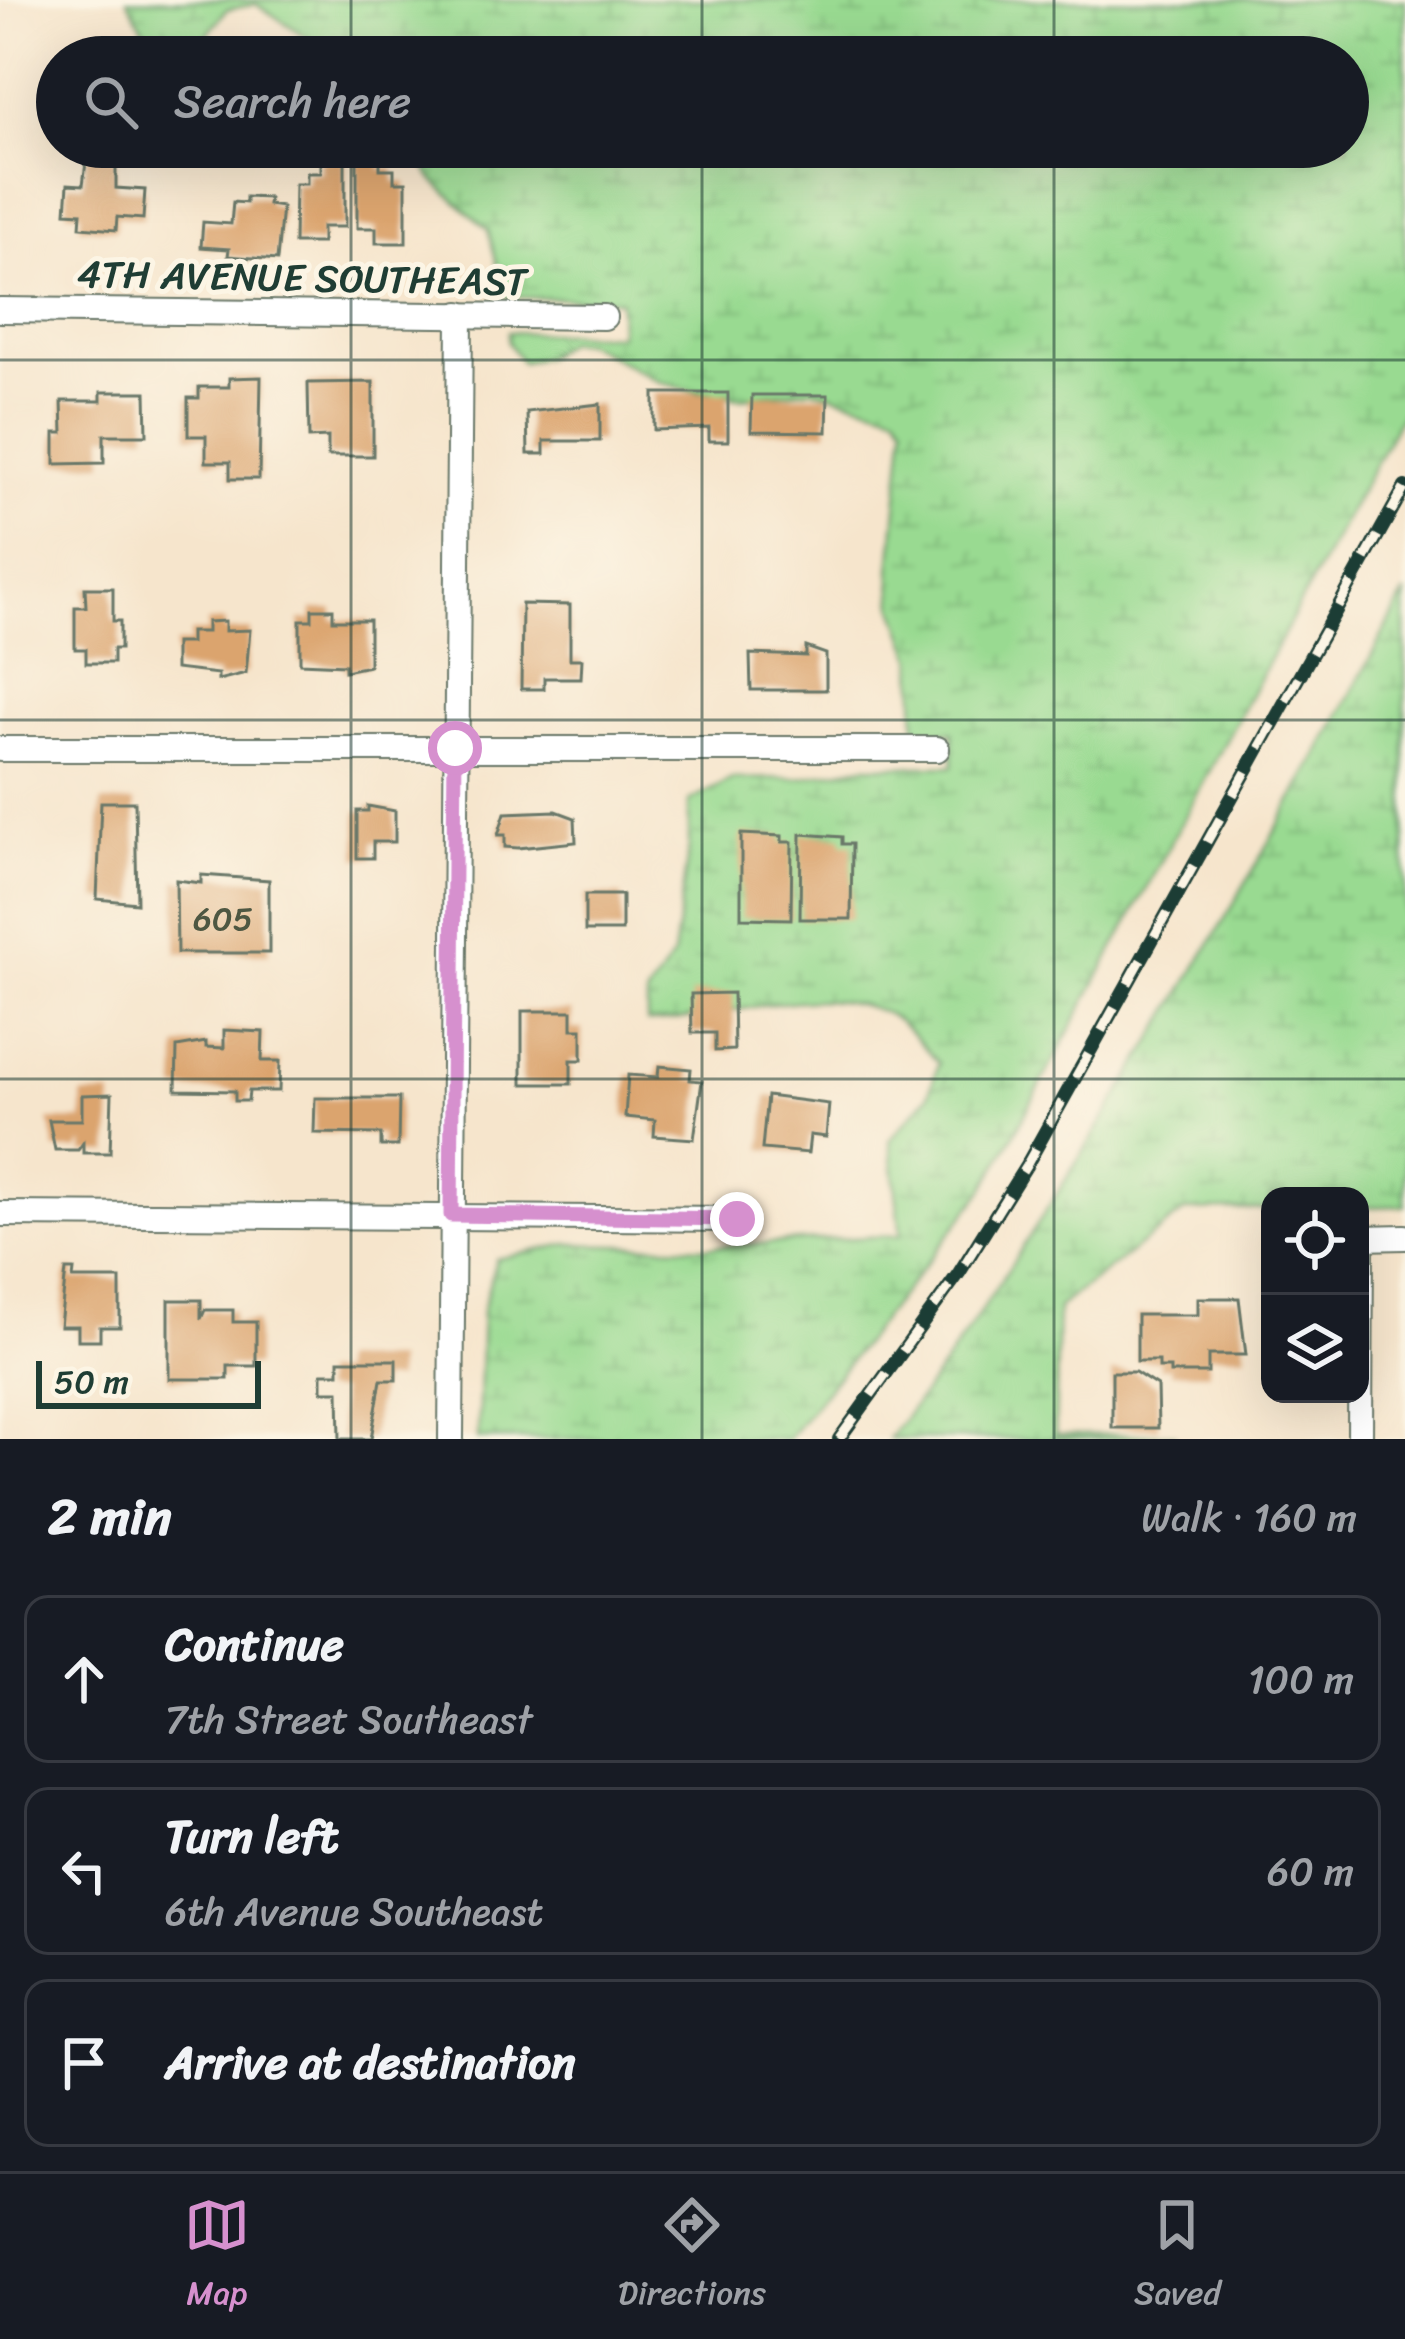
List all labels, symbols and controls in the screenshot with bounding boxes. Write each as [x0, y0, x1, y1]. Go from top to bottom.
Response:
search box [36, 36, 1369, 168]
text: Search here [174, 62, 411, 142]
icon: search [78, 69, 144, 135]
street label: 4TH AVENUE SOUTHEAST [76, 239, 530, 316]
route start [428, 721, 482, 775]
house number: 605 [193, 890, 253, 948]
map controls [1261, 1187, 1369, 1403]
button: locate [1261, 1187, 1369, 1295]
route end [710, 1192, 764, 1246]
button: layers [1261, 1295, 1369, 1403]
text: 50 m [54, 1353, 129, 1411]
scale bar [36, 1355, 261, 1408]
text: 2 min [48, 1472, 171, 1562]
text: Walk · 160 m [1141, 1483, 1357, 1552]
text: Continue [165, 1605, 344, 1685]
text: 100 m [1248, 1645, 1354, 1714]
icon: ahead [51, 1646, 117, 1712]
text: 7th Street Southeast [165, 1685, 533, 1754]
text: Turn left [165, 1797, 338, 1877]
text: 60 m [1267, 1837, 1354, 1906]
icon: left [51, 1838, 117, 1904]
text: 6th Avenue Southeast [165, 1877, 544, 1946]
text: Arrive at destination [165, 2023, 575, 2103]
icon: arrive [51, 2030, 117, 2096]
tab: Map [184, 2192, 250, 2322]
tab: Directions [618, 2192, 766, 2322]
tab: Saved [1134, 2192, 1221, 2322]

